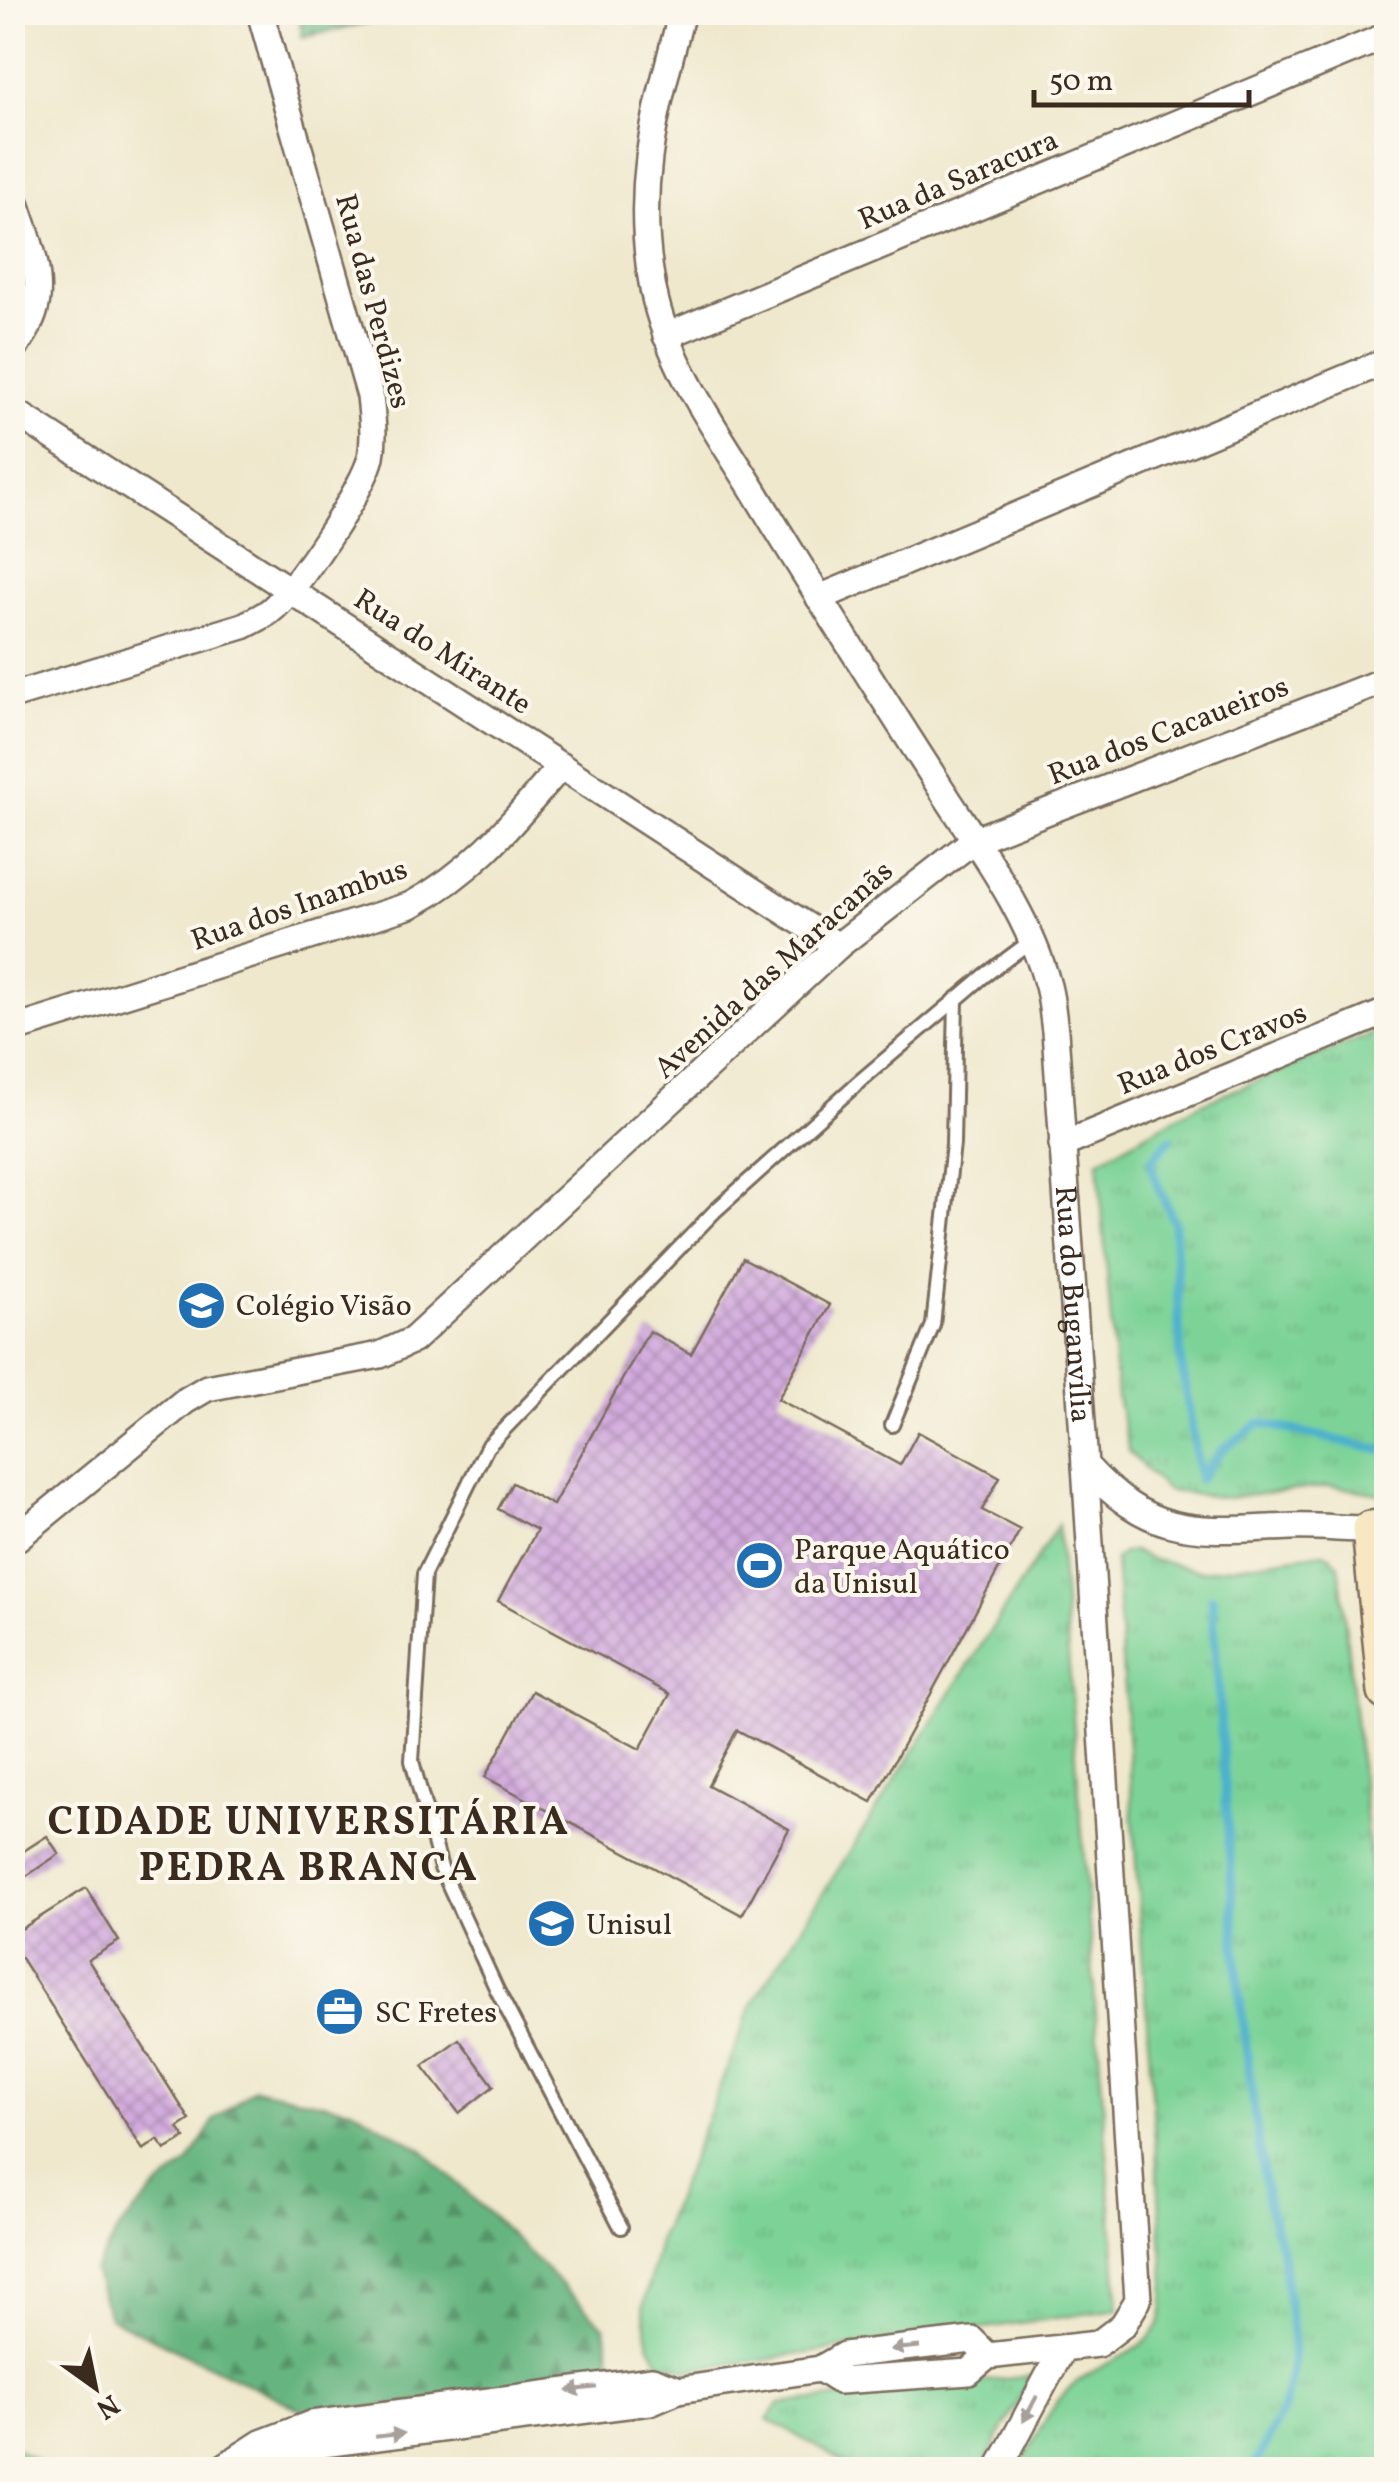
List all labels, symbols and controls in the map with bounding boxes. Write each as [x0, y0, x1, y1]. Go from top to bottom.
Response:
scale bar [1034, 45, 1249, 107]
text: 50 m [1049, 61, 1113, 103]
street label: Rua da Saracura [852, 120, 1065, 242]
street label: Rua das Perdizes [323, 189, 421, 414]
street label: Rua do Mirante [345, 579, 539, 726]
street label: Rua dos Cacaueiros [1042, 667, 1295, 797]
street label: Rua dos Inambus [186, 849, 413, 963]
street label: Avenida das Maracanãs [645, 851, 903, 1089]
street label: Rua dos Cravos [1112, 993, 1314, 1107]
street label: Rua do Buganvília [1043, 1184, 1101, 1424]
school or university icon: Colégio Visão [175, 1279, 227, 1331]
place label: Colégio Visão [236, 1286, 412, 1328]
place label: Parque Aquático da Unisul [794, 1530, 1010, 1606]
sports icon: Parque Aquático da Unisul [733, 1540, 785, 1592]
district label: CIDADE UNIVERSITÁRIA PEDRA BRANCA [47, 1796, 571, 1898]
school or university icon: Unisul [525, 1898, 577, 1950]
place label: Unisul [586, 1905, 672, 1947]
office icon: SC Fretes [314, 1986, 366, 2038]
place label: SC Fretes [375, 1993, 497, 2035]
north arrow [45, 2337, 145, 2437]
one-way arrow [889, 2340, 920, 2356]
one-way arrow [566, 2382, 598, 2398]
text: N [88, 2384, 126, 2428]
one-way arrow [1022, 2394, 1039, 2423]
one-way arrow [374, 2427, 406, 2443]

